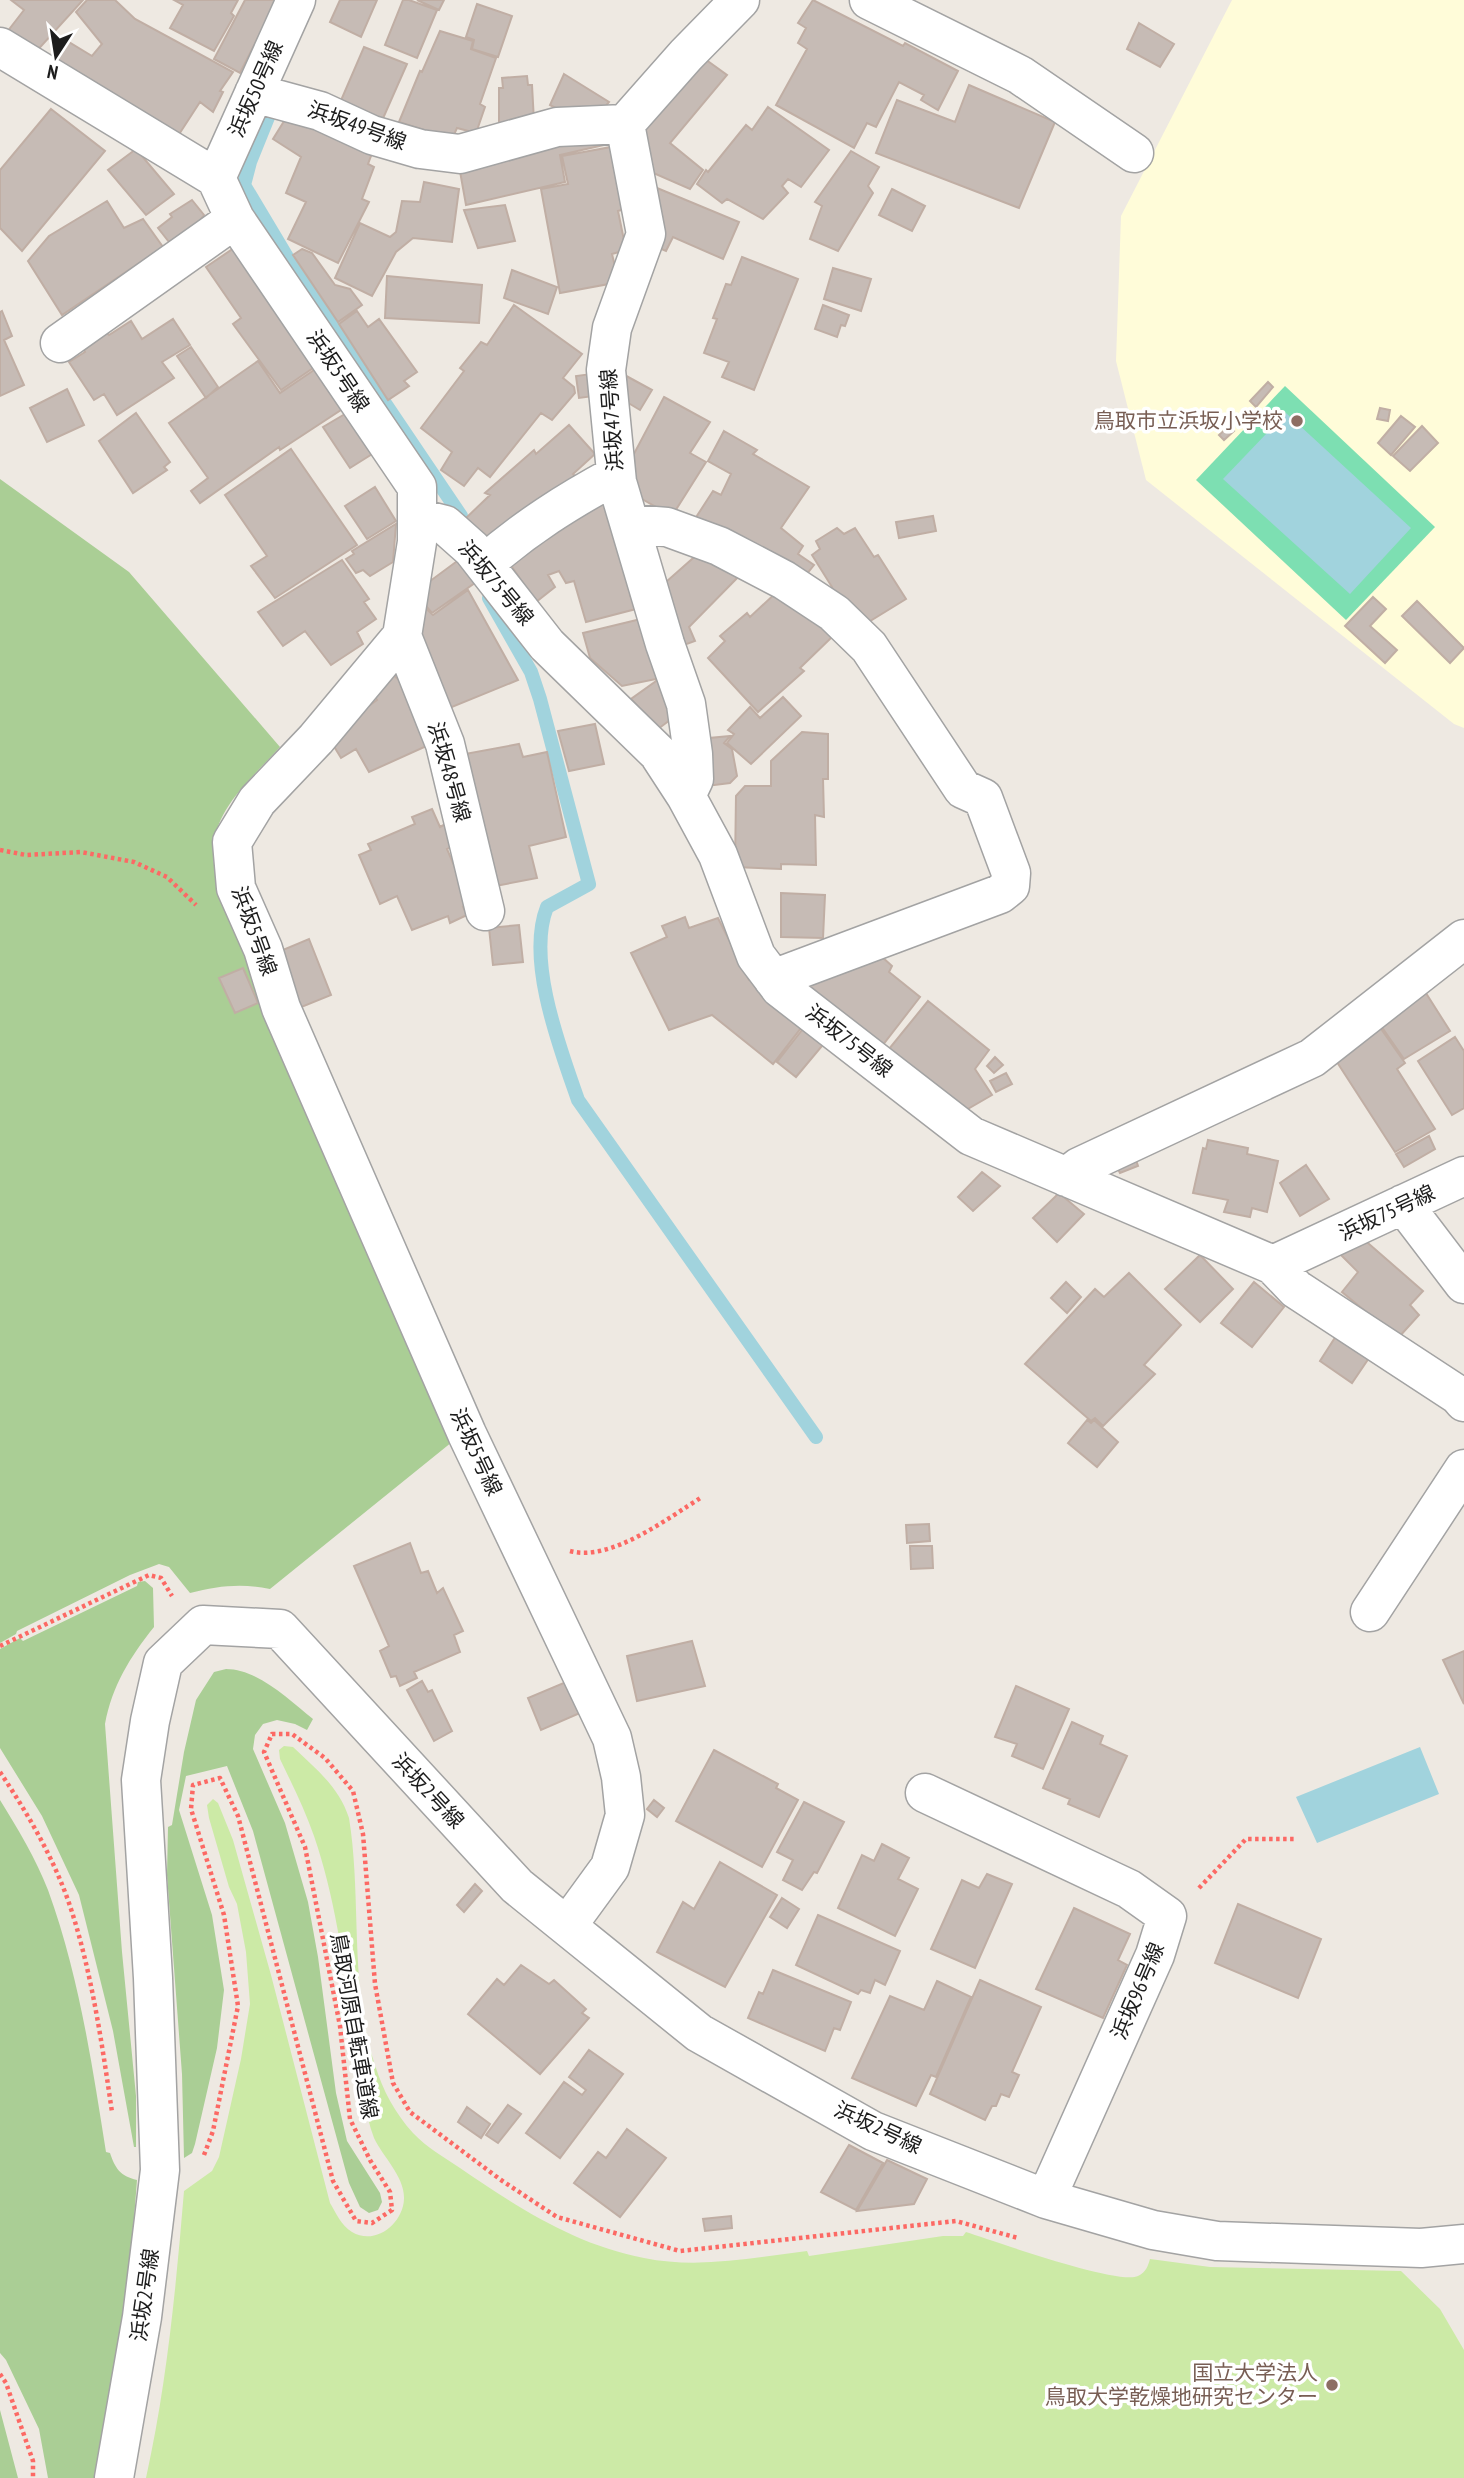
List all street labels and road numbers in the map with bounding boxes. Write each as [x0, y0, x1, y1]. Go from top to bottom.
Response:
street label: 浜坂50号線 [222, 36, 289, 141]
street label: 浜坂49号線 [304, 95, 410, 156]
street label: 浜坂5号線 [301, 324, 376, 417]
street label: 浜坂47号線 [594, 368, 629, 472]
street label: 浜坂75号線 [453, 535, 540, 631]
street label: 浜坂48号線 [422, 719, 477, 825]
street label: 浜坂5号線 [226, 882, 283, 979]
street label: 浜坂75号線 [800, 998, 898, 1083]
street label: 浜坂75号線 [1334, 1179, 1439, 1247]
street label: 浜坂5号線 [444, 1404, 508, 1500]
street label: 浜坂2号線 [387, 1747, 470, 1834]
street label: 鳥取河原自転車道線 [325, 1931, 384, 2121]
street label: 浜坂96号線 [1105, 1938, 1170, 2043]
street label: 浜坂2号線 [830, 2096, 926, 2160]
street label: 浜坂2号線 [125, 2247, 164, 2343]

